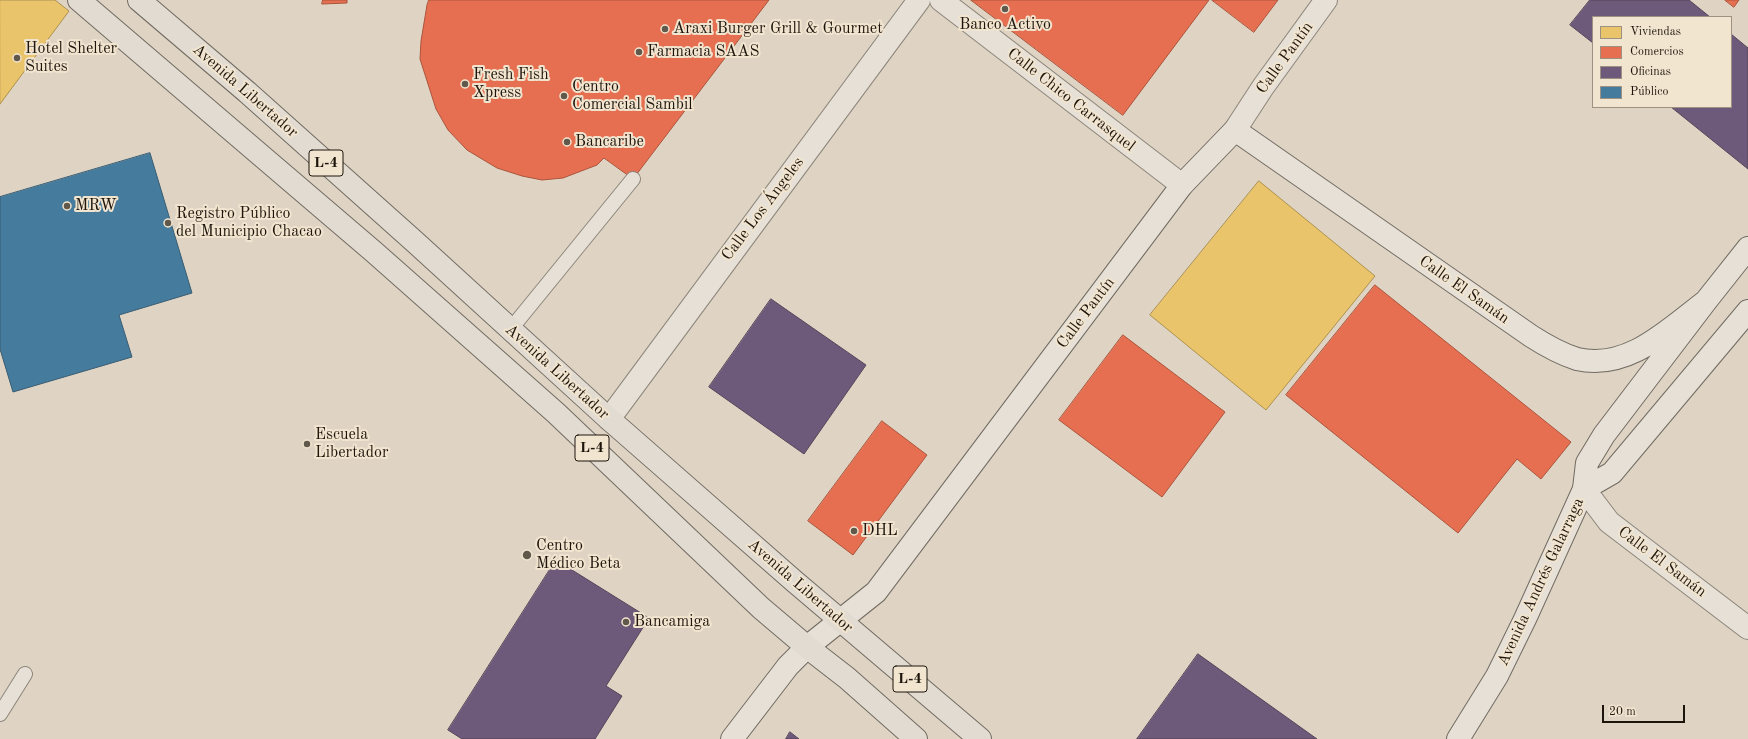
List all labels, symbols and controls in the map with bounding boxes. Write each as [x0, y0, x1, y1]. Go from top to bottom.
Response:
marker: Banco Activo [1000, 4, 1010, 14]
place label: Banco Activo [959, 15, 1051, 35]
legend [1592, 16, 1732, 108]
street label: Calle Pantín [1252, 18, 1318, 98]
place label: Araxi Burger Grill & Gourmet [673, 19, 883, 39]
marker: Araxi Burger Grill & Gourmet [660, 24, 670, 34]
text: Viviendas [1630, 26, 1681, 38]
place label: Hotel Shelter Suites [25, 39, 117, 77]
street label: Avenida Libertador [188, 40, 302, 142]
place label: Farmacia SAAS [647, 42, 759, 62]
street label: Calle Chico Carrasquel [1003, 44, 1139, 156]
text: Comercios [1630, 46, 1684, 58]
marker: Farmacia SAAS [634, 47, 644, 57]
marker: Hotel Shelter Suites [12, 53, 22, 63]
place label: Fresh Fish Xpress [473, 65, 549, 103]
text: Oficinas [1630, 66, 1671, 78]
place label: Centro Comercial Sambil [572, 77, 693, 115]
marker: Fresh Fish Xpress [460, 79, 470, 89]
text: Público [1630, 86, 1668, 98]
marker: Centro Comercial Sambil [559, 91, 569, 101]
place label: Bancaribe [575, 132, 644, 152]
marker: Bancaribe [562, 137, 572, 147]
road number: L-4 [309, 150, 343, 176]
street label: Calle Los Ángeles [718, 153, 808, 265]
place label: MRW [75, 196, 117, 216]
marker: MRW [62, 201, 72, 211]
place label: Registro Público del Municipio Chacao [176, 204, 322, 242]
marker: Registro Público del Municipio Chacao [163, 218, 173, 228]
street label: Calle El Samán [1415, 252, 1513, 328]
street label: Calle Pantín [1053, 274, 1119, 352]
street label: Avenida Libertador [501, 320, 613, 424]
place label: Escuela Libertador [315, 425, 389, 463]
road number: L-4 [575, 435, 609, 461]
marker: Escuela Libertador [302, 439, 312, 449]
street label: Avenida Andrés Galarraga [1493, 495, 1589, 669]
place label: DHL [862, 521, 898, 541]
street label: Calle El Samán [1614, 522, 1710, 602]
marker: DHL [849, 526, 859, 536]
street label: Avenida Libertador [743, 535, 857, 637]
place label: Centro Médico Beta [536, 536, 621, 574]
marker: Centro Médico Beta [521, 549, 533, 561]
place label: Bancamiga [634, 612, 710, 632]
marker: Bancamiga [621, 617, 631, 627]
road number: L-4 [893, 666, 927, 692]
scale bar [1604, 697, 1687, 723]
text: 20 m [1609, 706, 1636, 718]

